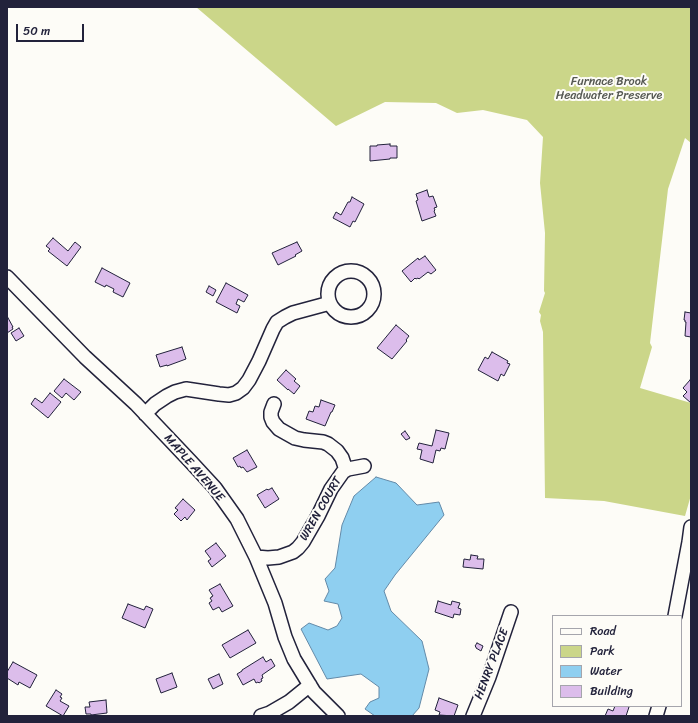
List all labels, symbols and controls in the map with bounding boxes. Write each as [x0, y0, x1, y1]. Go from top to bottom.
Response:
scale bar [18, 16, 86, 42]
text: 50 m [23, 20, 50, 42]
park label: Furnace Brook Headwater Preserve [556, 75, 662, 103]
street label: MAPLE AVENUE [161, 431, 227, 505]
street label: WREN COURT [297, 475, 345, 543]
legend [552, 615, 682, 707]
text: Road [590, 620, 616, 642]
street label: HENRY PLACE [472, 626, 512, 702]
text: Park [590, 640, 615, 662]
text: Water [590, 660, 622, 682]
text: Building [590, 680, 633, 702]

